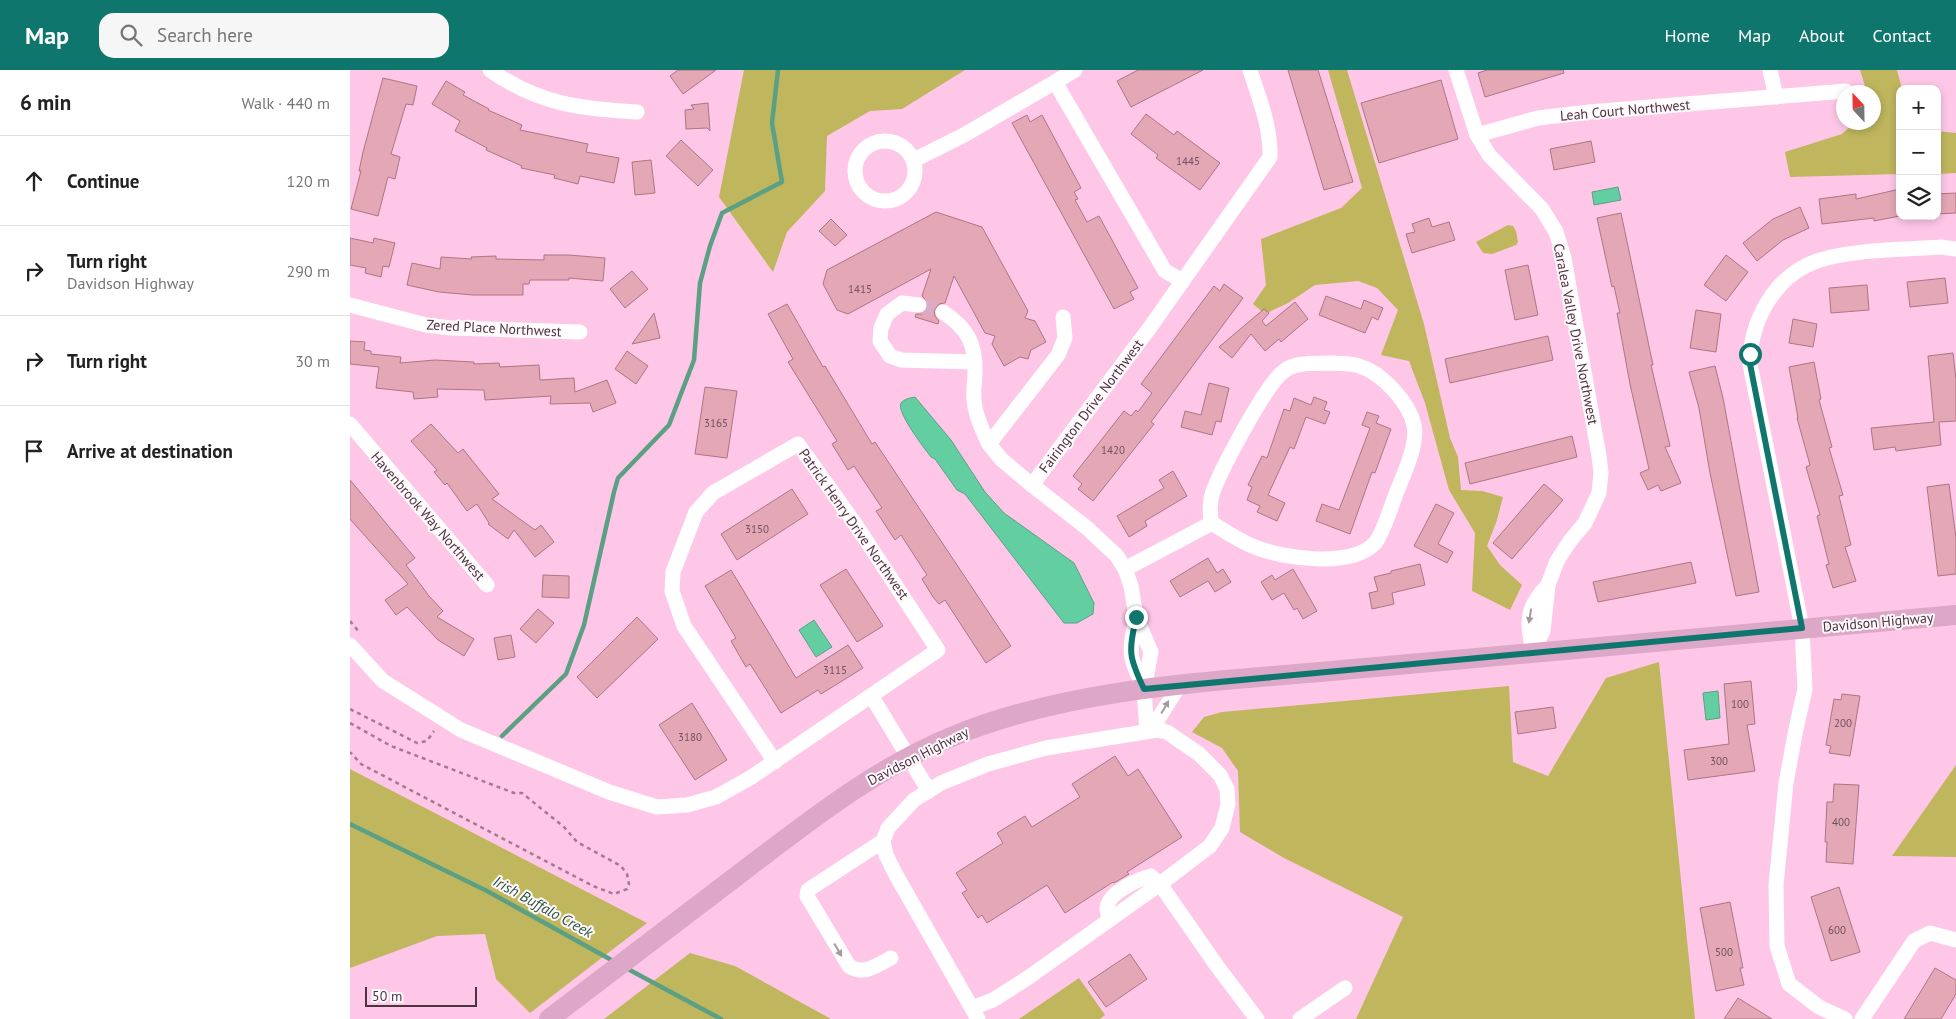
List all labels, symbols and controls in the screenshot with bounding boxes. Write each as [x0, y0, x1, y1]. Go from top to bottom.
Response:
search box [99, 13, 449, 58]
text: Map [25, 20, 69, 51]
icon: search [117, 21, 145, 49]
text: Search here [157, 23, 253, 47]
text: Home [1664, 24, 1710, 47]
text: Map [1738, 24, 1771, 47]
text: About [1799, 24, 1845, 47]
text: Contact [1873, 24, 1931, 47]
north arrow [1836, 85, 1881, 130]
map controls [1896, 85, 1941, 220]
button: + [1896, 85, 1941, 130]
text: 6 min [20, 89, 71, 116]
text: Walk · 440 m [241, 93, 330, 113]
street label: Leah Court Northwest [1559, 95, 1691, 125]
button: − [1896, 130, 1941, 175]
house number: 1445 [1176, 154, 1200, 168]
icon: ahead [20, 167, 48, 195]
text: Continue [67, 169, 139, 193]
text: 120 m [287, 171, 330, 191]
button: layers [1896, 175, 1941, 220]
street label: Caralea Valley Drive Northwest [1550, 242, 1602, 426]
text: Turn right [67, 249, 147, 273]
icon: right [20, 257, 48, 285]
text: 290 m [287, 261, 330, 281]
text: Davidson Highway [67, 273, 194, 293]
house number: 1415 [848, 282, 872, 296]
street label: Zered Place Northwest [426, 315, 562, 341]
street label: Fairington Drive Northwest [1035, 335, 1147, 476]
route start [1739, 343, 1762, 366]
icon: right [20, 347, 48, 375]
text: Turn right [67, 349, 147, 373]
text: 30 m [295, 351, 330, 371]
house number: 3165 [704, 416, 728, 430]
icon: arrive [20, 437, 48, 465]
text: Arrive at destination [67, 439, 233, 463]
house number: 1420 [1101, 443, 1125, 457]
street label: Patrick Henry Drive Northwest [795, 445, 913, 603]
street label: Havenbrook Way Northwest [367, 448, 489, 584]
house number: 3150 [745, 522, 769, 536]
route end [1125, 606, 1148, 629]
one-way arrow [1525, 608, 1533, 624]
street label: Davidson Highway [1822, 608, 1935, 636]
house number: 3115 [823, 663, 847, 677]
house number: 100 [1731, 697, 1749, 711]
one-way arrow [1161, 700, 1170, 713]
house number: 200 [1834, 716, 1852, 730]
street label: Davidson Highway [864, 723, 972, 789]
house number: 3180 [678, 730, 702, 744]
house number: 300 [1710, 754, 1728, 768]
house number: 400 [1832, 815, 1850, 829]
water label: Irish Buffalo Creek [490, 871, 598, 942]
house number: 600 [1828, 923, 1846, 937]
one-way arrow [834, 944, 843, 957]
house number: 500 [1715, 945, 1733, 959]
scale bar [365, 984, 478, 1007]
text: 50 m [372, 987, 402, 1005]

